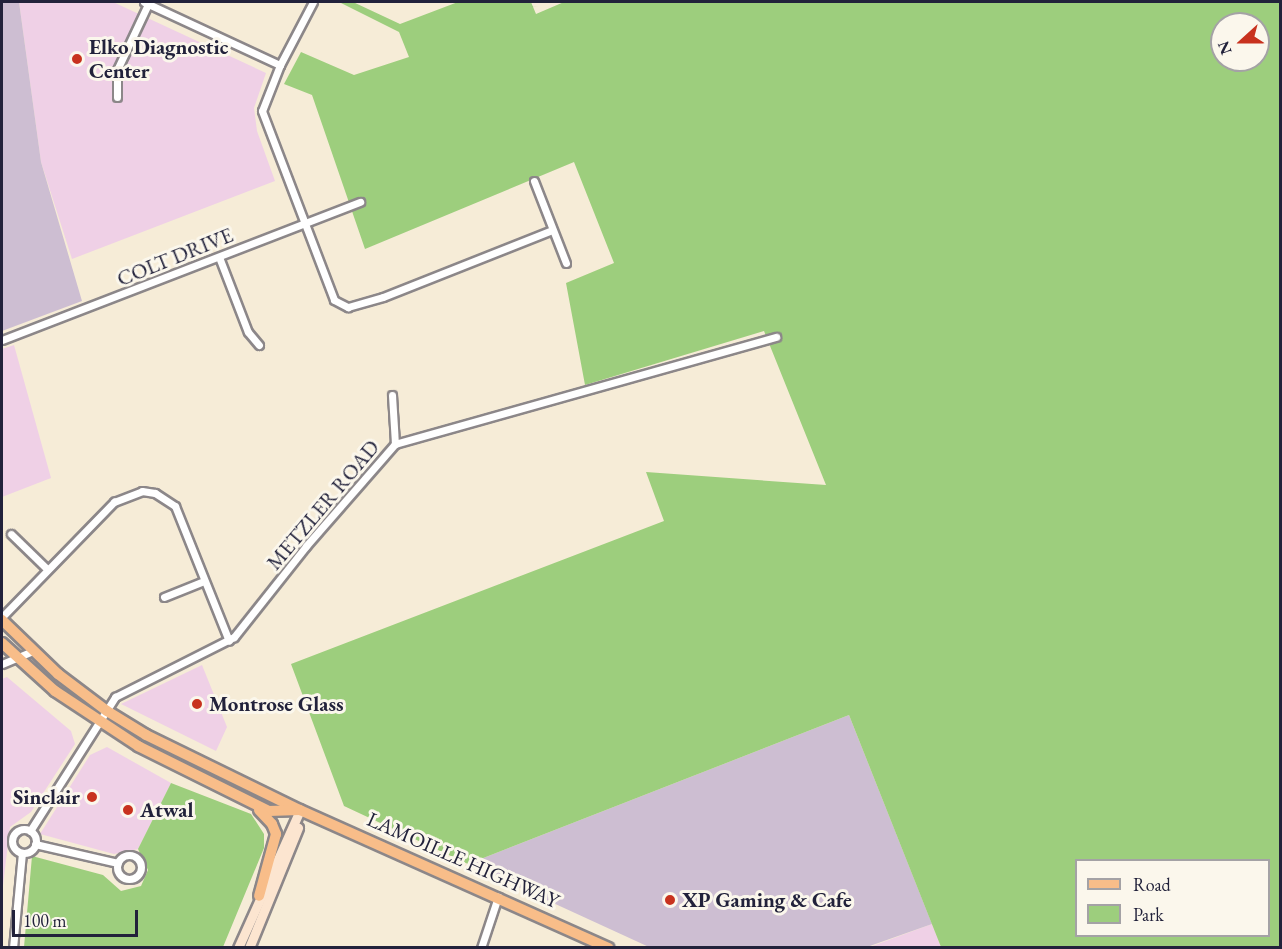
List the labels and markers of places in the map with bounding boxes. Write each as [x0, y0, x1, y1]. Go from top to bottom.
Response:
place label: Elko Diagnostic Center [89, 34, 228, 84]
marker: Elko Diagnostic Center [70, 52, 84, 66]
place label: Montrose Glass [209, 691, 344, 717]
marker: Montrose Glass [190, 697, 204, 711]
place label: Sinclair [13, 784, 80, 810]
marker: Sinclair [85, 790, 99, 804]
place label: Atwal [140, 797, 193, 823]
marker: Atwal [121, 803, 135, 817]
place label: XP Gaming & Cafe [682, 887, 852, 913]
marker: XP Gaming & Cafe [663, 893, 677, 907]

